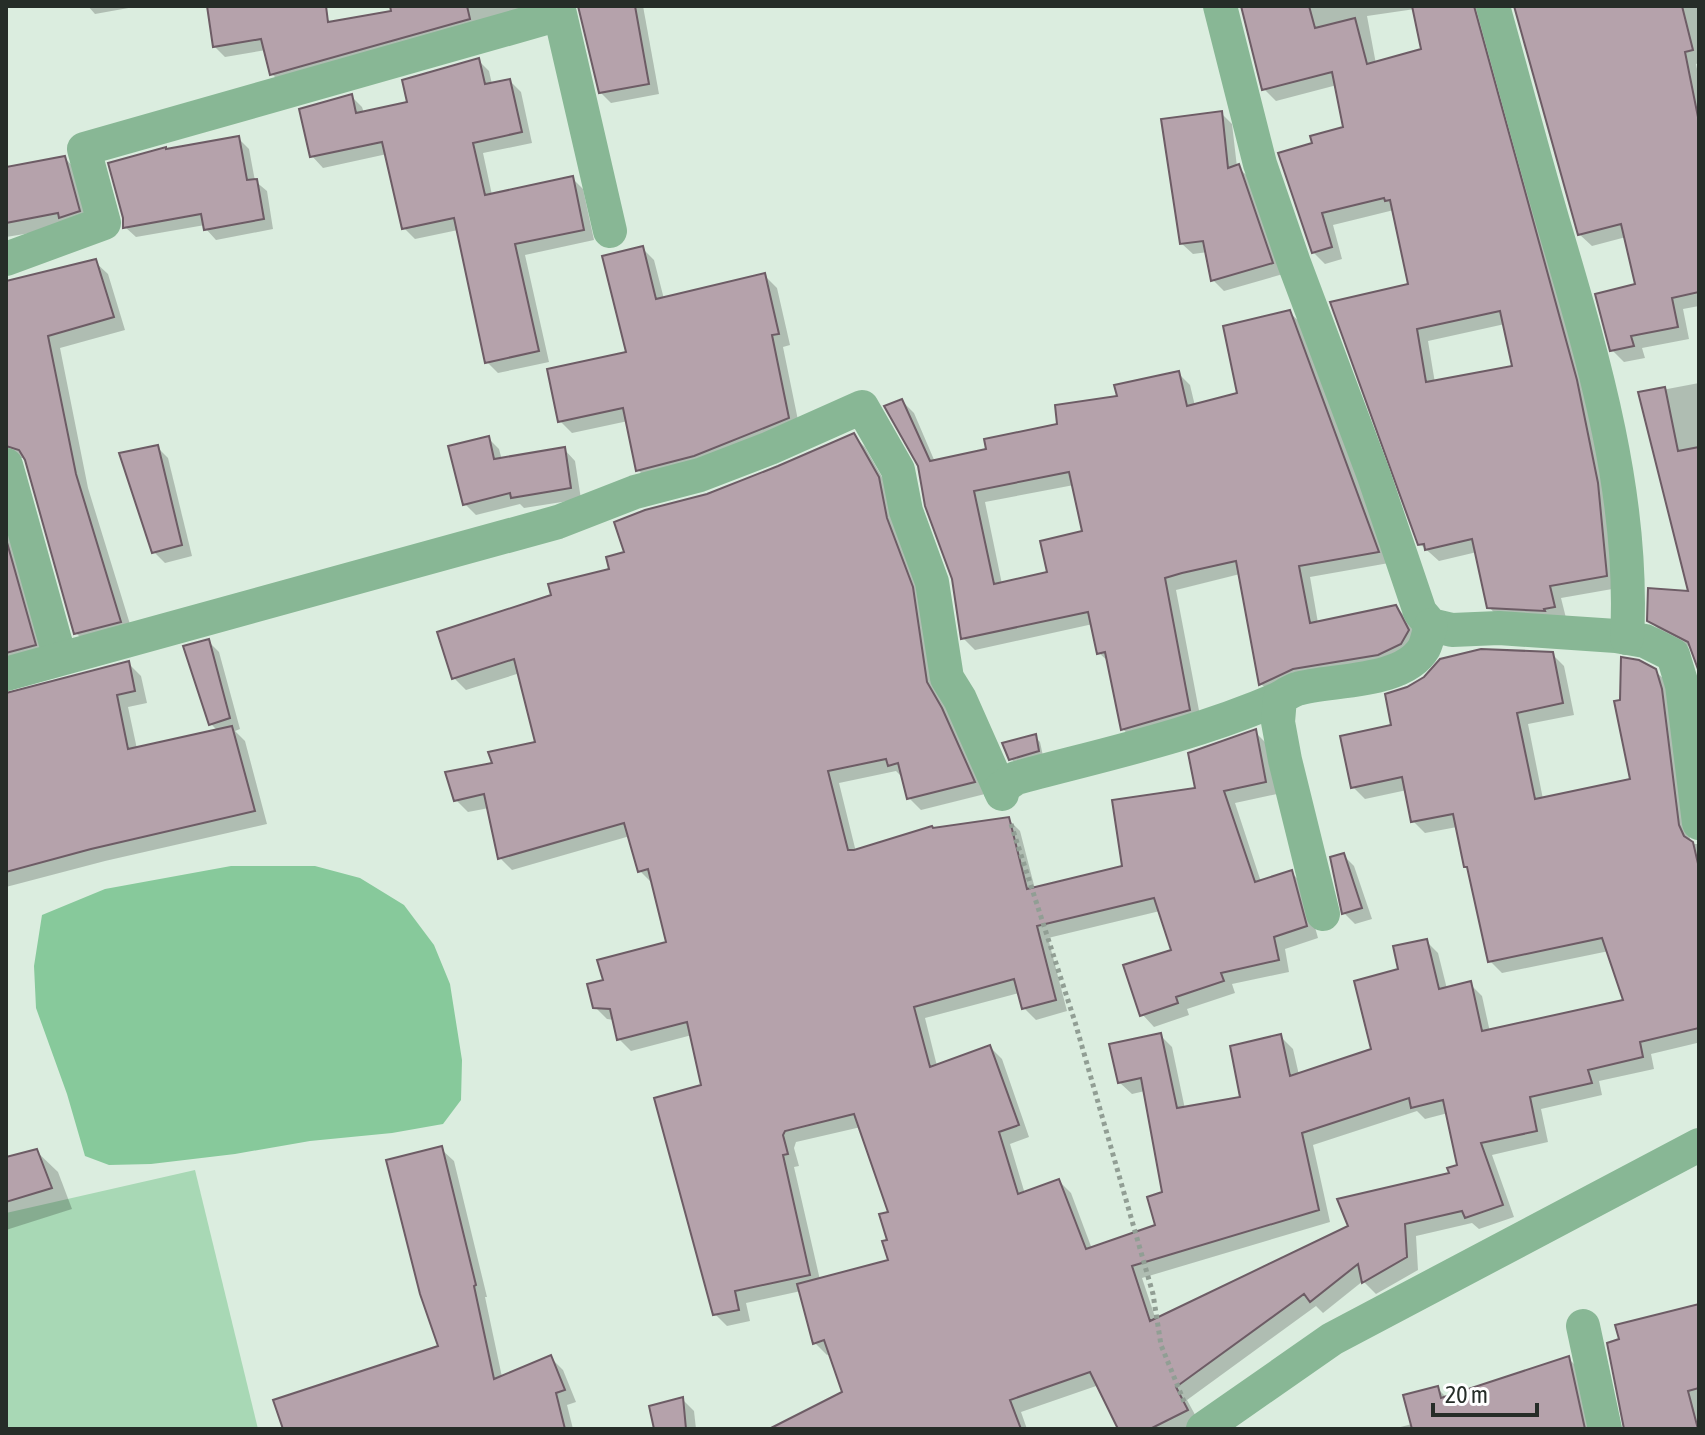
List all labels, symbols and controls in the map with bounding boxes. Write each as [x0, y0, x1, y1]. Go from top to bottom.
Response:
scale bar [1433, 1367, 1537, 1417]
text: 20 m [1445, 1381, 1488, 1408]

